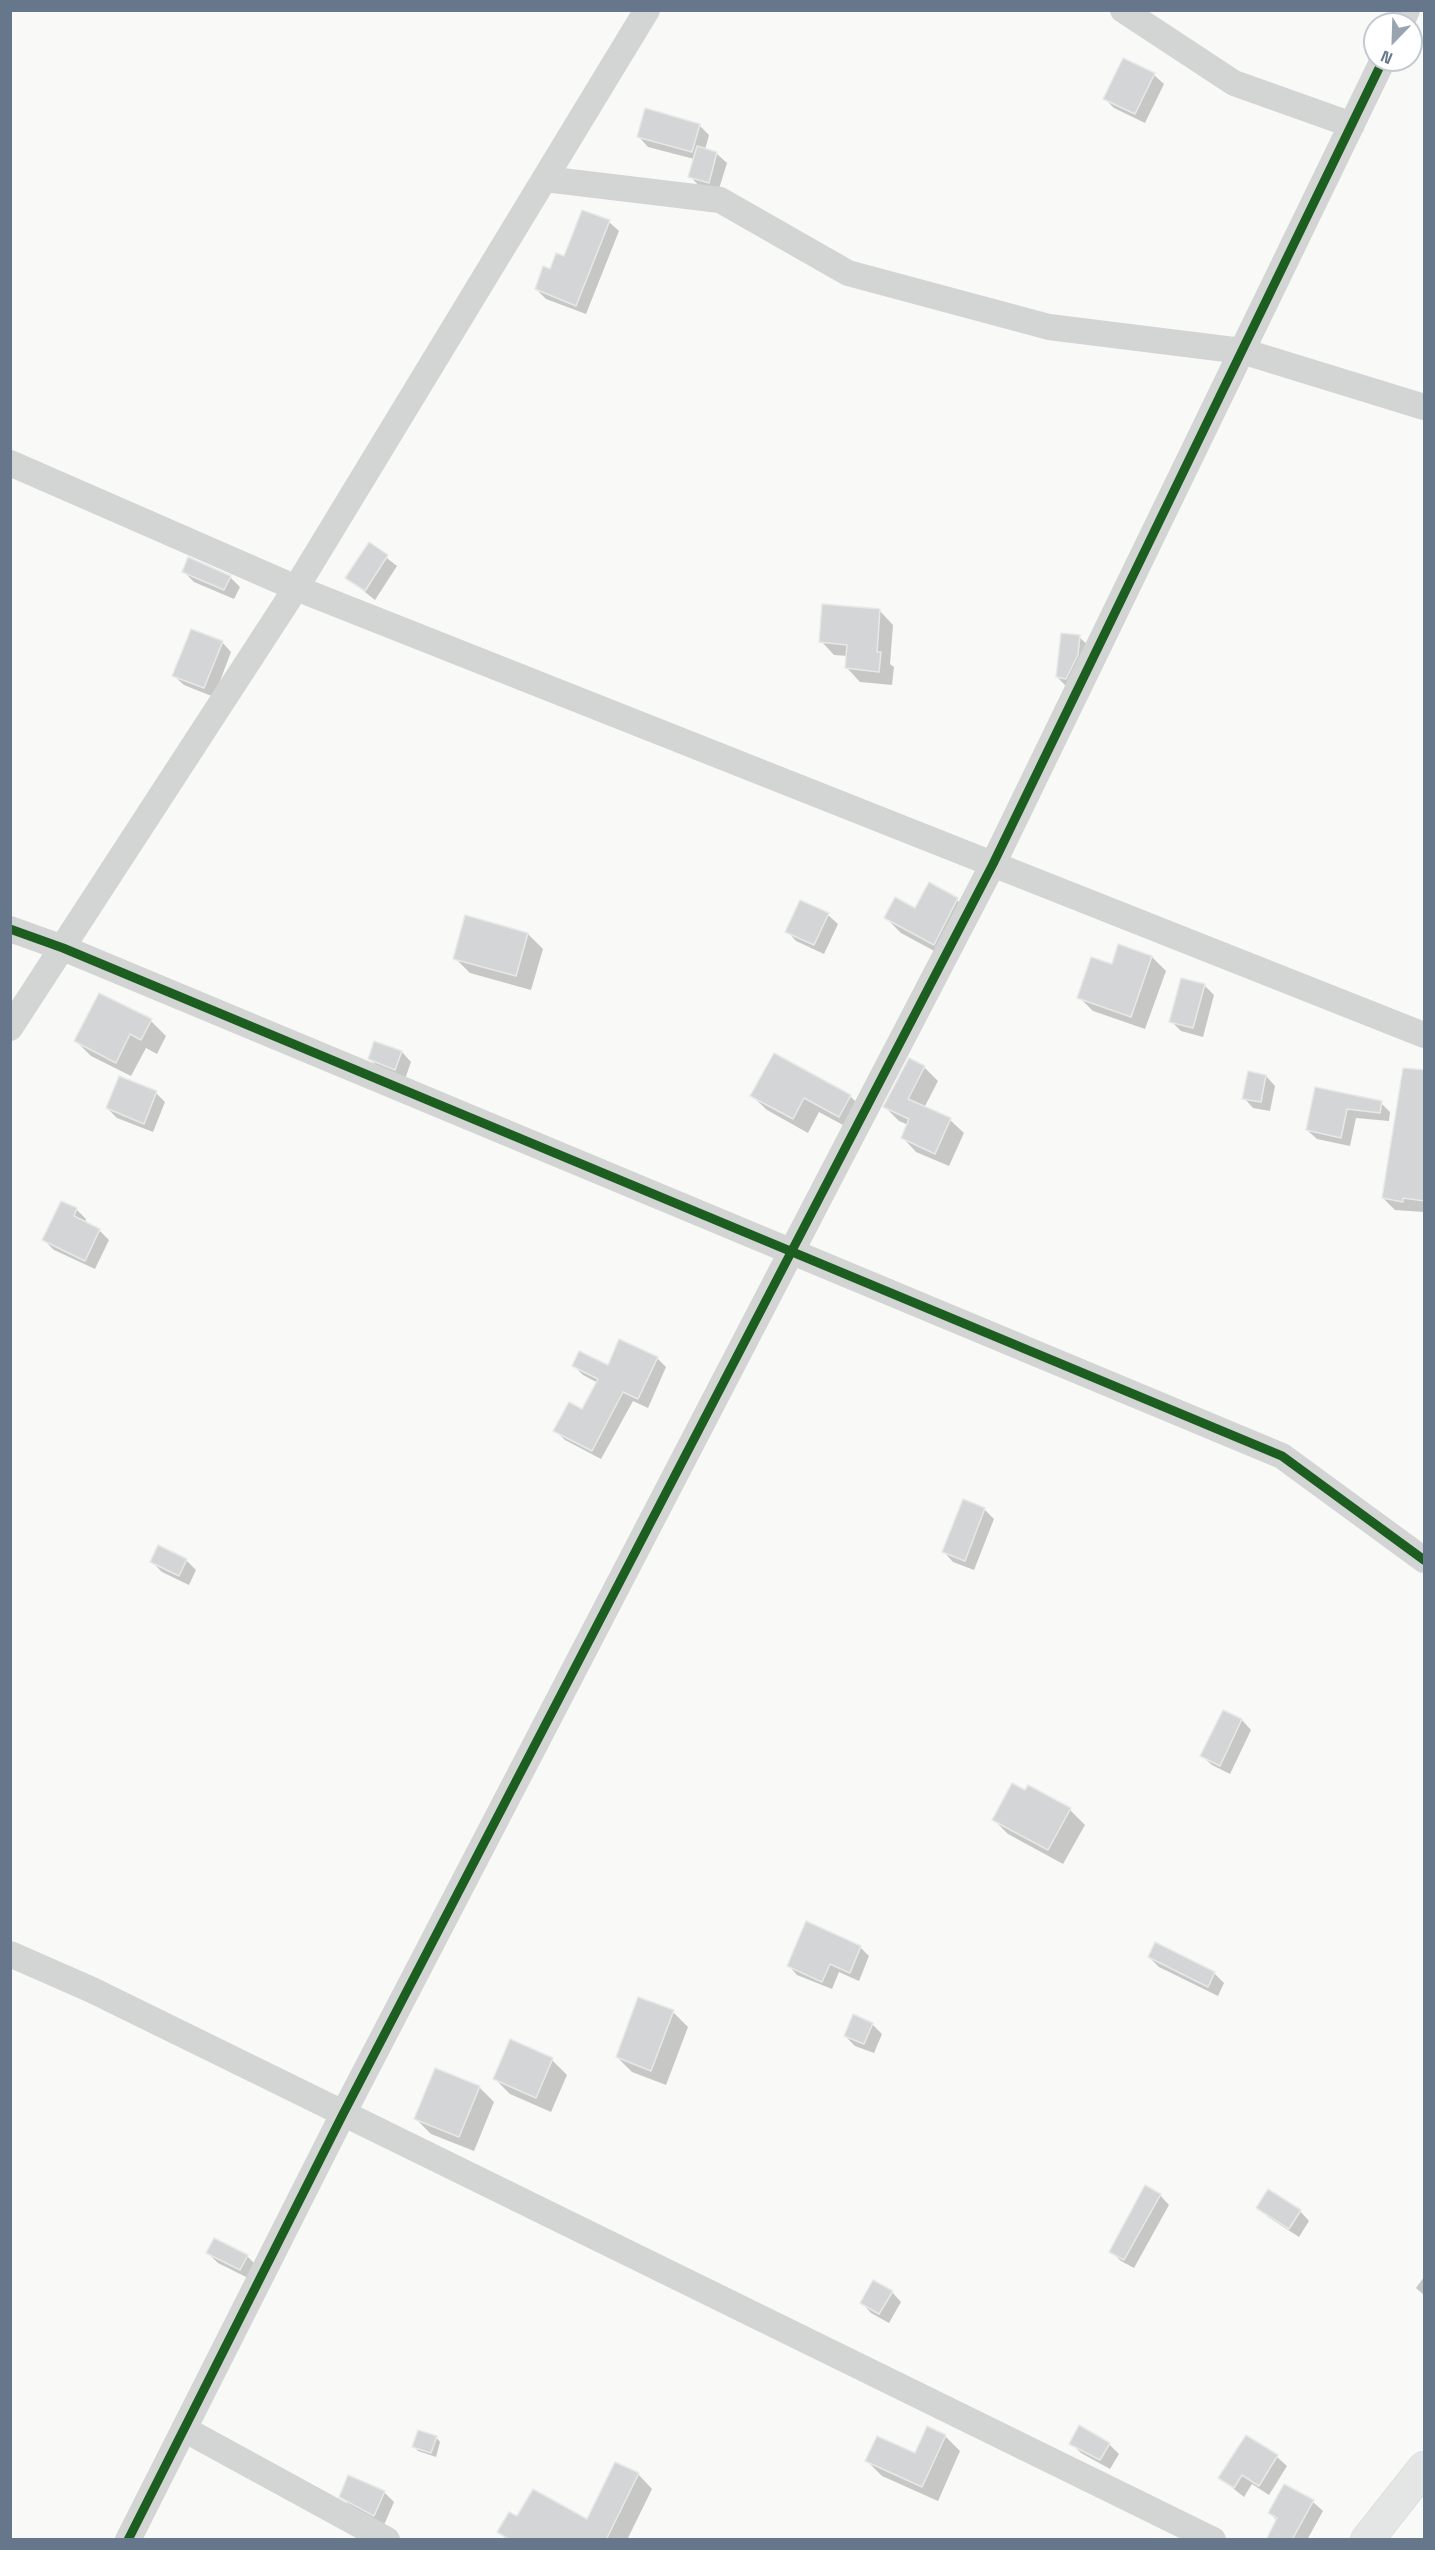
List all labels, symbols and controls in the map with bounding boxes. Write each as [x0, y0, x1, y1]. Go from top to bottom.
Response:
north arrow [1363, 12, 1423, 72]
text: N [1378, 45, 1396, 69]

